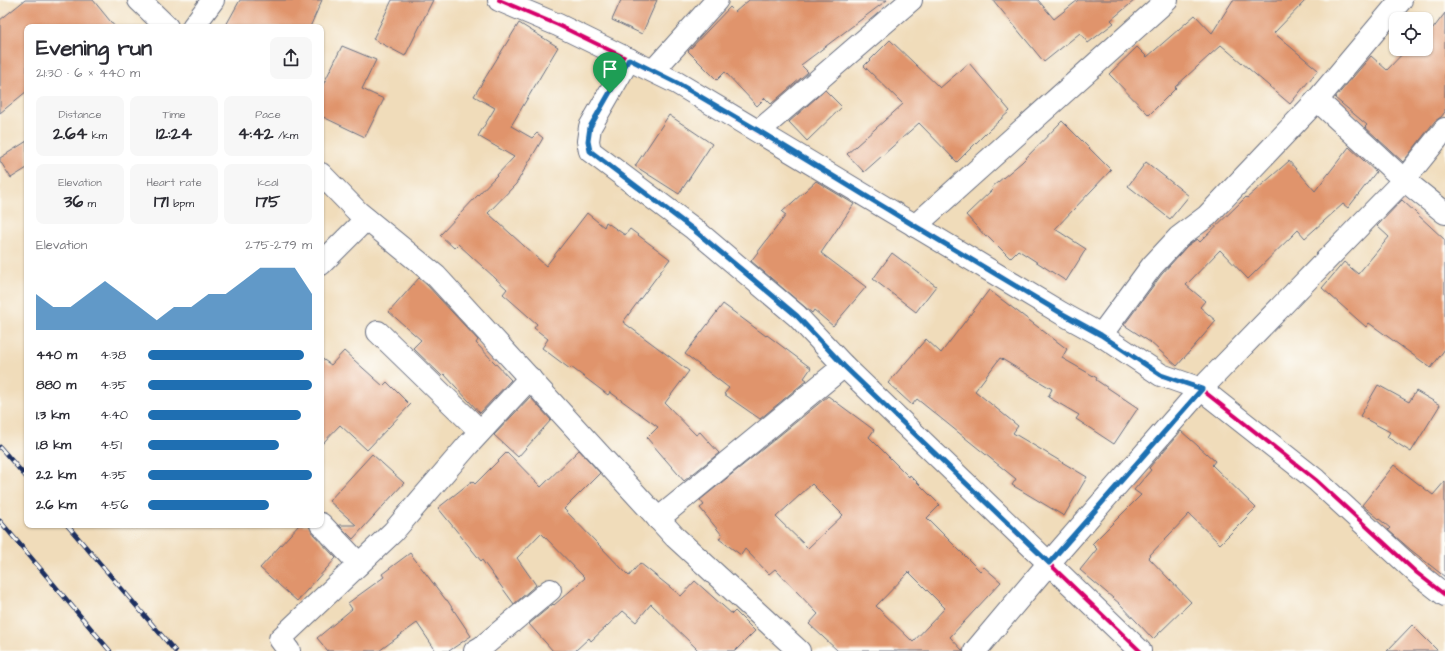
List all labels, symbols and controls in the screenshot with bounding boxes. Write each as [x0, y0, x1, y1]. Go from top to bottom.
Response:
map controls [1389, 12, 1433, 56]
button: locate [1389, 12, 1433, 56]
text: Evening run [36, 33, 152, 64]
button: share [270, 37, 312, 79]
pin [593, 52, 627, 93]
icon: arrive [599, 58, 621, 80]
text: 21:30 · 6 × 440 m [36, 64, 140, 82]
text: Distance [59, 107, 101, 122]
text: Time [162, 107, 186, 122]
text: Pace [255, 107, 281, 122]
text: 2.64 [53, 122, 87, 146]
text: 12:24 [156, 122, 192, 146]
text: 4:42 [238, 122, 273, 146]
text: km [87, 128, 107, 143]
text: /km [273, 128, 298, 143]
text: Elevation [58, 175, 102, 190]
text: Heart rate [146, 175, 202, 190]
text: kcal [257, 175, 279, 190]
text: 36 [64, 190, 83, 214]
text: 171 [154, 190, 169, 214]
text: 175 [256, 190, 280, 214]
text: m [83, 196, 96, 211]
text: bpm [169, 196, 194, 211]
text: Elevation [36, 236, 87, 254]
text: 275–279 m [245, 236, 312, 254]
text: 440 m [36, 346, 77, 364]
text: 4:38 [100, 346, 126, 364]
text: 880 m [36, 376, 76, 394]
text: 4:35 [100, 376, 127, 394]
text: 1.3 km [36, 406, 69, 424]
text: 4:40 [100, 406, 128, 424]
text: 1.8 km [36, 436, 71, 454]
text: 4:51 [100, 436, 122, 454]
text: 2.2 km [36, 466, 76, 484]
text: 4:35 [100, 466, 127, 484]
text: 2.6 km [36, 496, 77, 514]
text: 4:56 [100, 496, 128, 514]

